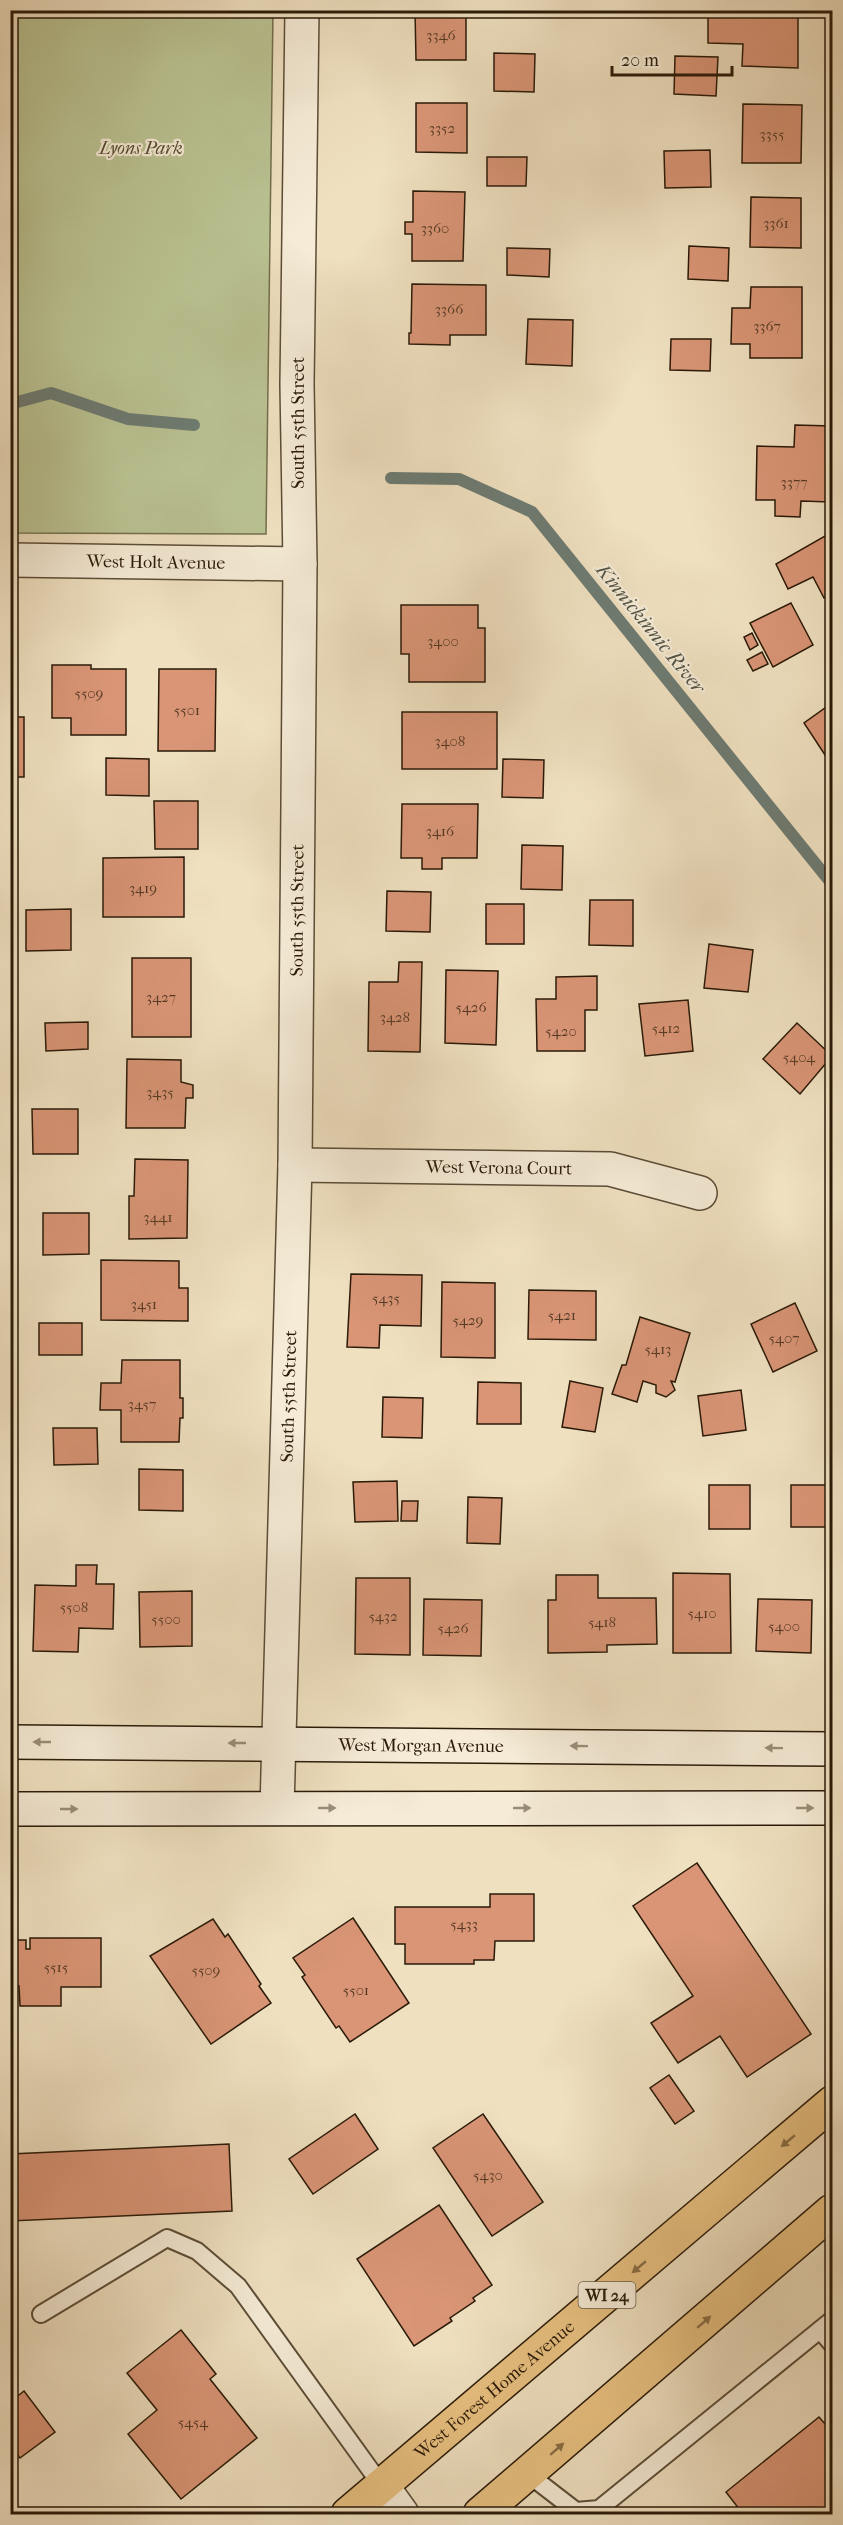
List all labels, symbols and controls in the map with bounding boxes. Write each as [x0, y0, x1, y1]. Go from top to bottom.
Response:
house number: 3346 [426, 26, 457, 44]
scale bar [612, 39, 732, 77]
text: 20 m [621, 50, 659, 71]
house number: 3352 [429, 119, 456, 137]
house number: 3355 [759, 125, 785, 143]
park label: Lyons Park [97, 138, 183, 159]
house number: 3361 [763, 214, 789, 232]
house number: 3360 [421, 219, 449, 237]
house number: 3366 [435, 300, 464, 318]
house number: 3367 [753, 317, 781, 335]
street label: South 55th Street [288, 356, 309, 489]
house number: 3377 [781, 473, 807, 491]
street label: West Holt Avenue [86, 551, 226, 574]
water label: Kinnickinnic River [590, 557, 711, 699]
house number: 3400 [427, 632, 459, 650]
house number: 5509 [75, 684, 104, 702]
house number: 5501 [174, 701, 200, 719]
house number: 3408 [435, 732, 465, 750]
house number: 3416 [426, 822, 455, 840]
street label: South 55th Street [287, 843, 309, 976]
house number: 3419 [129, 879, 157, 897]
house number: 3427 [146, 988, 176, 1006]
house number: 5426 [455, 998, 487, 1016]
house number: 3428 [380, 1008, 410, 1026]
house number: 5412 [652, 1019, 680, 1037]
house number: 5420 [545, 1022, 577, 1040]
house number: 5404 [783, 1048, 816, 1066]
house number: 3435 [146, 1083, 174, 1101]
street label: West Verona Court [425, 1157, 573, 1180]
house number: 3441 [143, 1208, 173, 1226]
house number: 5435 [372, 1289, 400, 1307]
house number: 3451 [131, 1295, 157, 1313]
house number: 5421 [548, 1306, 576, 1324]
house number: 5429 [453, 1311, 484, 1329]
street label: South 55th Street [277, 1329, 301, 1463]
house number: 5407 [769, 1329, 799, 1347]
house number: 5413 [645, 1340, 671, 1358]
house number: 3457 [128, 1395, 156, 1413]
house number: 5508 [60, 1598, 88, 1616]
house number: 5410 [688, 1604, 716, 1622]
house number: 5432 [368, 1607, 398, 1625]
house number: 5500 [151, 1610, 181, 1628]
house number: 5418 [588, 1613, 616, 1631]
house number: 5400 [768, 1617, 800, 1635]
house number: 5426 [437, 1619, 469, 1637]
street label: West Morgan Avenue [337, 1735, 504, 1757]
one-way arrow [33, 1737, 52, 1747]
one-way arrow [228, 1738, 247, 1748]
one-way arrow [570, 1741, 589, 1751]
one-way arrow [765, 1743, 784, 1753]
one-way arrow [317, 1803, 336, 1813]
one-way arrow [512, 1803, 531, 1813]
one-way arrow [796, 1803, 815, 1813]
one-way arrow [59, 1804, 78, 1814]
house number: 5433 [450, 1915, 478, 1933]
house number: 5515 [44, 1958, 68, 1976]
house number: 5509 [192, 1961, 221, 1979]
house number: 5501 [343, 1981, 369, 1999]
one-way arrow [781, 2134, 796, 2147]
house number: 5430 [473, 2166, 503, 2184]
one-way arrow [631, 2261, 647, 2274]
road number: WI 24 [578, 2282, 636, 2308]
one-way arrow [696, 2315, 712, 2328]
street label: West Forest Home Avenue [410, 2316, 579, 2465]
house number: 5454 [178, 2413, 209, 2431]
one-way arrow [549, 2443, 564, 2456]

